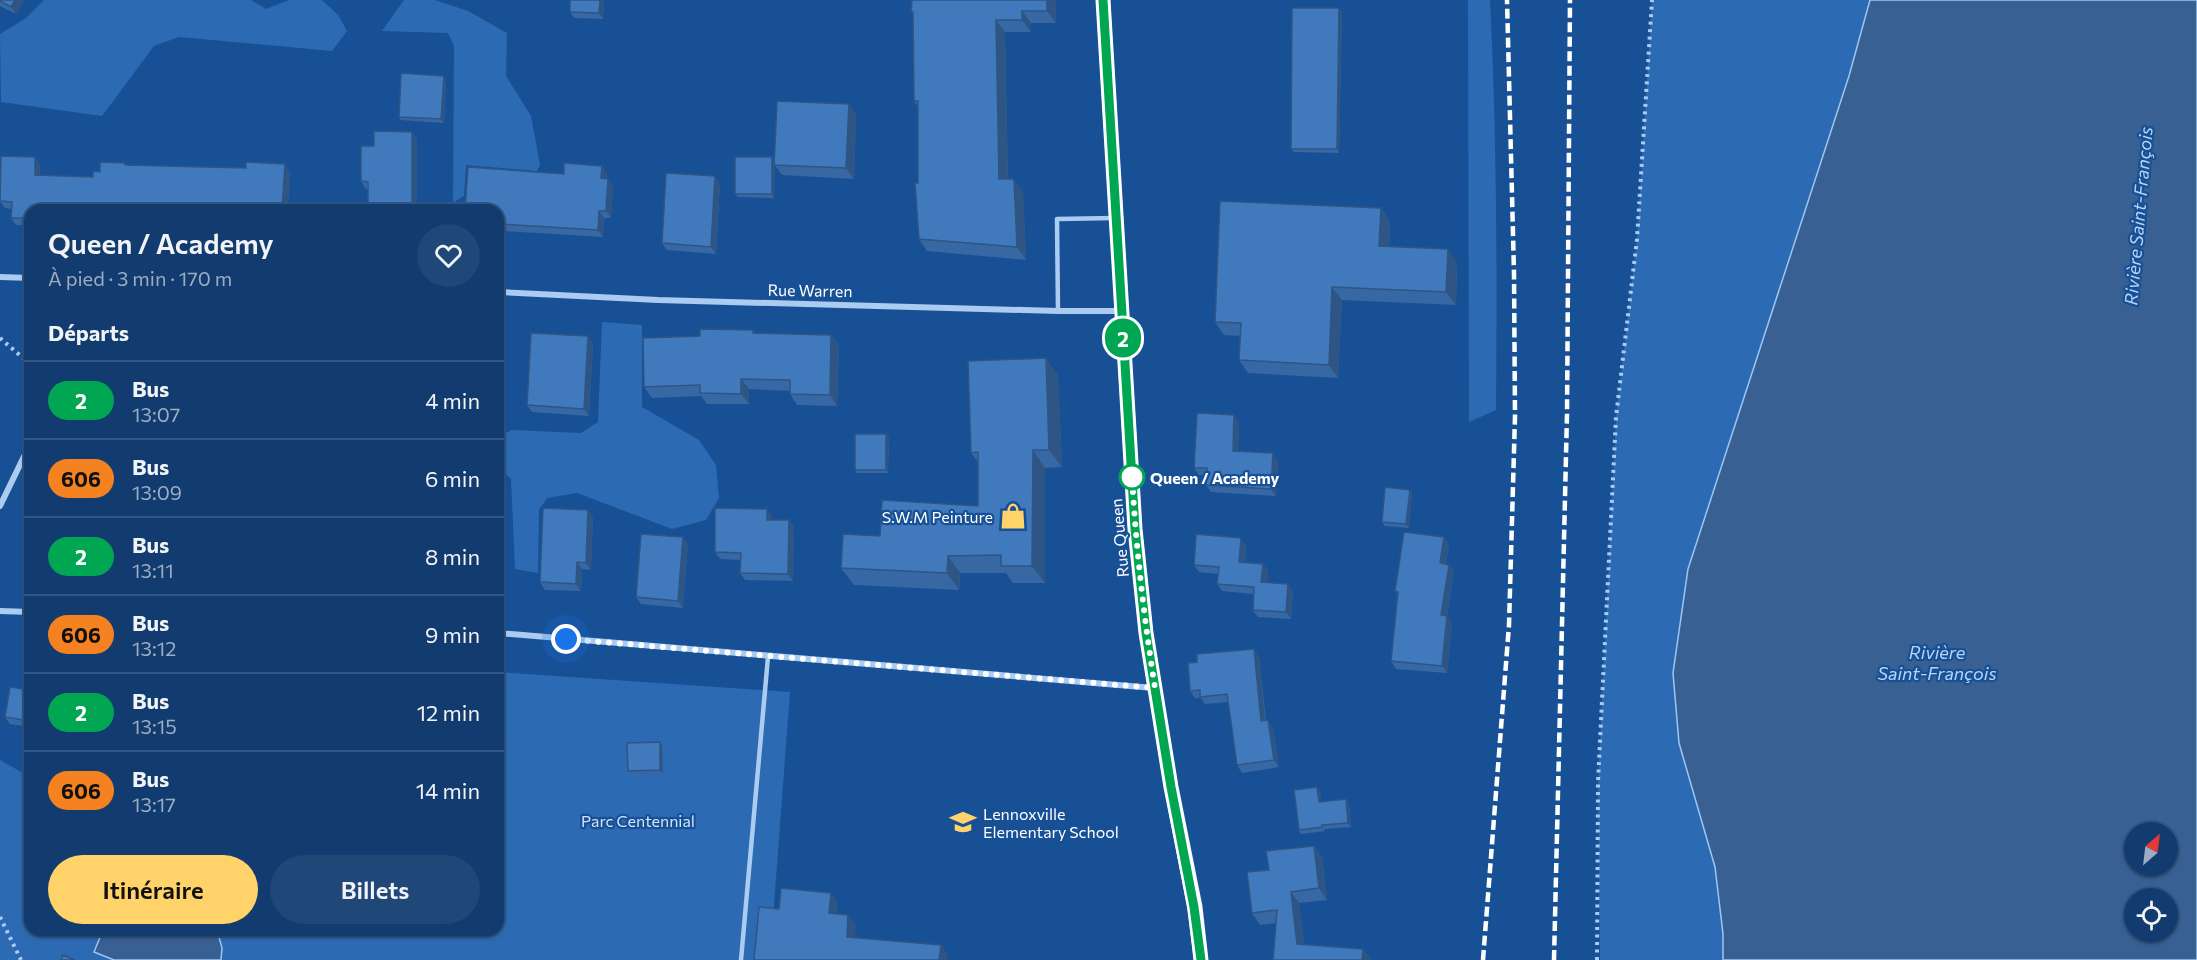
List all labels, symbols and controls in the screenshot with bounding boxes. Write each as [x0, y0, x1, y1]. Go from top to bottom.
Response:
water label: Rivière Saint-François [2119, 126, 2157, 306]
button: heart [417, 224, 480, 287]
text: Queen / Academy [48, 226, 273, 260]
text: À pied · 3 min · 170 m [48, 266, 232, 290]
street label: Rue Warren [767, 280, 853, 300]
line badge: 2 [1104, 318, 1142, 358]
text: Départs [48, 319, 129, 346]
text: 2 [1117, 326, 1129, 351]
text: Bus [132, 375, 169, 402]
text: 4 min [425, 387, 480, 414]
text: 2 [75, 388, 87, 413]
text: 13:07 [132, 402, 180, 426]
text: Bus [132, 453, 169, 480]
marker: Queen / Academy [1119, 464, 1145, 490]
text: 6 min [425, 465, 480, 492]
text: 606 [61, 466, 101, 491]
place label: Queen / Academy [1150, 468, 1279, 487]
text: 13:09 [132, 480, 182, 504]
street label: Rue Queen [1106, 498, 1132, 578]
shop icon: S.W.M Peinture [998, 501, 1028, 531]
place label: S.W.M Peinture [882, 507, 993, 526]
text: Bus [132, 531, 169, 558]
text: 8 min [425, 543, 480, 570]
text: 2 [75, 544, 87, 569]
text: 13:11 [132, 558, 174, 582]
text: Bus [132, 609, 169, 636]
text: 9 min [425, 621, 480, 648]
text: 606 [61, 622, 101, 647]
your location [551, 624, 581, 654]
text: 13:12 [132, 636, 176, 660]
water label: Rivière Saint-François [1877, 641, 1997, 684]
text: Bus [132, 687, 169, 714]
text: 12 min [417, 699, 480, 726]
text: 2 [75, 700, 87, 725]
text: 13:15 [132, 714, 177, 738]
text: Bus [132, 765, 169, 792]
text: 14 min [416, 777, 480, 804]
text: 606 [61, 778, 101, 803]
text: 13:17 [132, 792, 176, 816]
place label: Lennoxville Elementary School [983, 804, 1119, 841]
school or university icon: Lennoxville Elementary School [948, 807, 978, 837]
park label: Parc Centennial [581, 811, 695, 830]
north arrow [2124, 822, 2178, 876]
map controls [2124, 822, 2178, 942]
button: Itinéraire [48, 855, 258, 924]
button: Billets [270, 855, 480, 924]
button: locate [2124, 888, 2178, 942]

